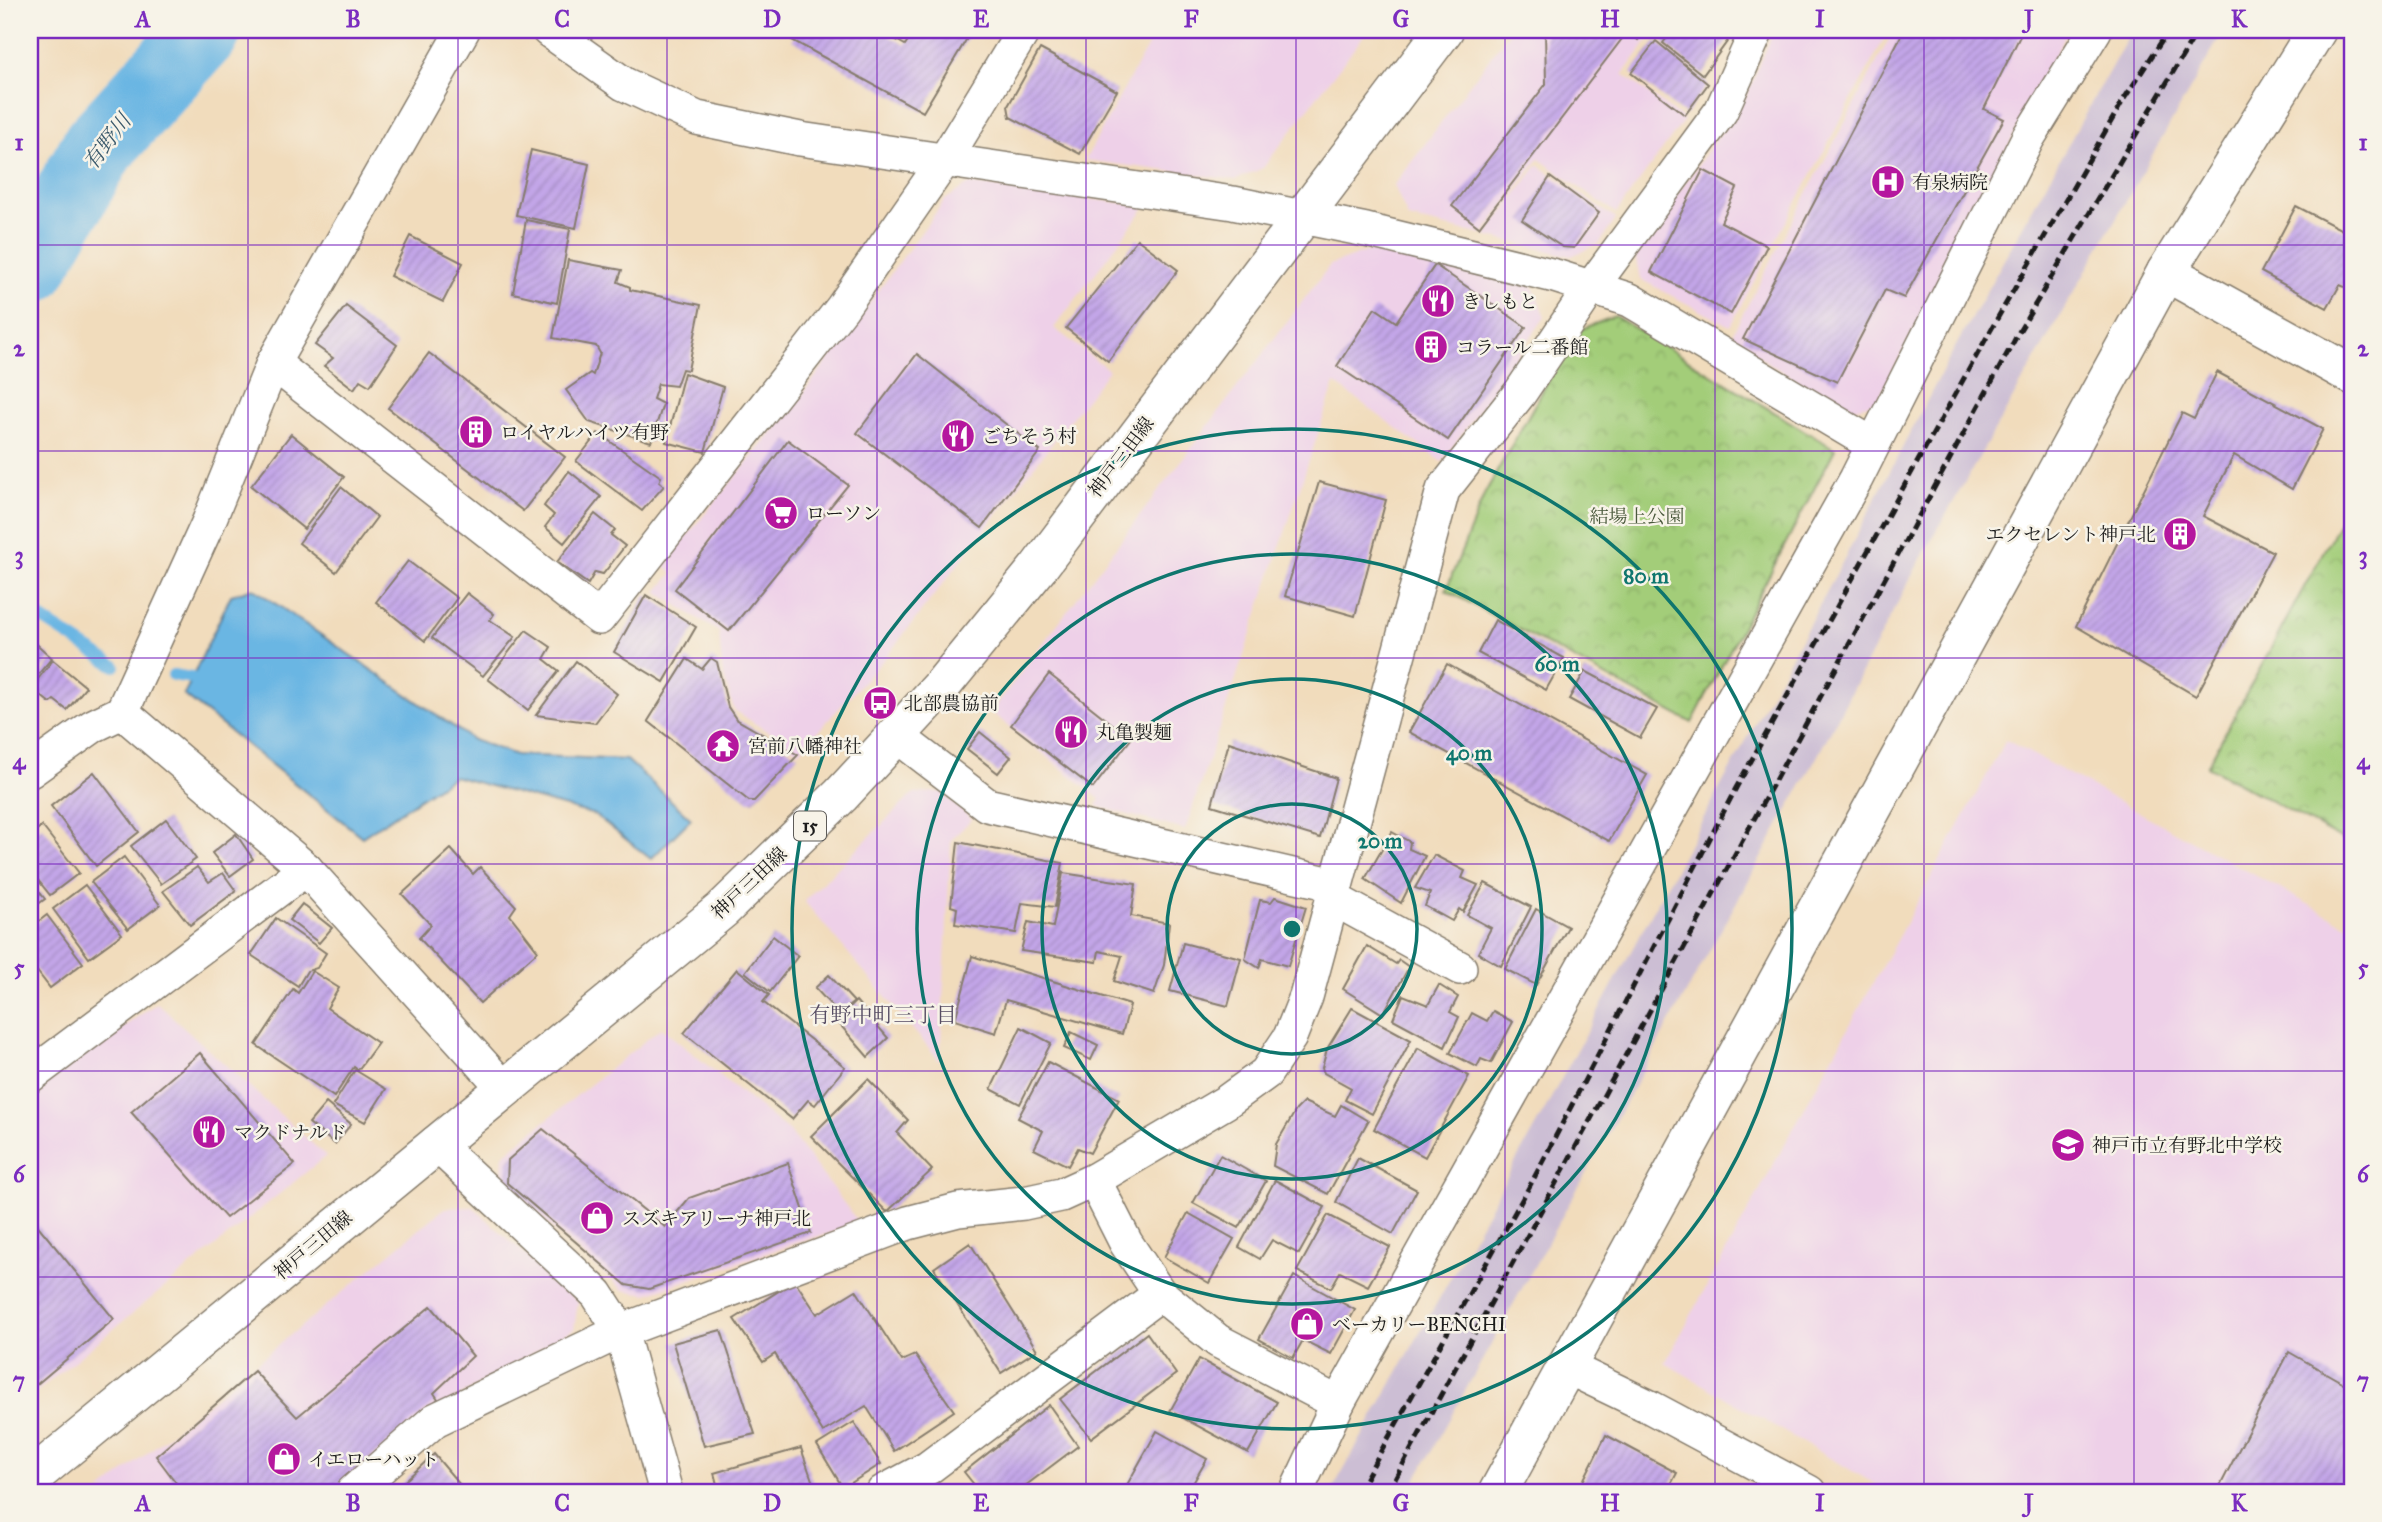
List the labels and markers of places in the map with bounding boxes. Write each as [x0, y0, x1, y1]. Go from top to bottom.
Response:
hospital icon: 有泉病院 [1869, 163, 1907, 201]
place label: 有泉病院 [1912, 171, 1988, 194]
restaurant icon: きしもと [1419, 282, 1457, 320]
place label: きしもと [1462, 290, 1538, 313]
building icon: コラール二番館 [1412, 328, 1450, 366]
place label: コラール二番館 [1456, 336, 1589, 359]
building icon: ロイヤルハイツ有野 [457, 413, 495, 451]
restaurant icon: ごちそう村 [939, 417, 977, 455]
place label: ロイヤルハイツ有野 [500, 421, 669, 444]
place label: ごちそう村 [982, 425, 1077, 448]
supermarket icon: ローソン [762, 494, 800, 532]
place label: ローソン [806, 502, 881, 525]
building icon: エクセレント神戸北 [2161, 515, 2199, 553]
place label: エクセレント神戸北 [1985, 523, 2156, 546]
bus stop icon: 北部農協前 [861, 684, 899, 722]
place label: 北部農協前 [904, 692, 999, 715]
restaurant icon: 丸亀製麺 [1052, 713, 1090, 751]
place label: 丸亀製麺 [1096, 721, 1172, 744]
temple icon: 宮前八幡神社 [704, 727, 742, 765]
place label: 宮前八幡神社 [748, 735, 862, 758]
centre of rings [1280, 917, 1304, 941]
restaurant icon: マクドナルド [190, 1113, 228, 1151]
place label: マクドナルド [234, 1121, 347, 1144]
school or university icon: 神戸市立有野北中学校 [2049, 1126, 2087, 1164]
place label: 神戸市立有野北中学校 [2092, 1134, 2282, 1157]
shop icon: スズキアリーナ神戸北 [578, 1199, 616, 1237]
place label: スズキアリーナ神戸北 [622, 1207, 811, 1230]
shop icon: ベーカリーBENCHI [1288, 1305, 1326, 1343]
place label: ベーカリーBENCHI [1332, 1313, 1506, 1336]
shop icon: イエローハット [265, 1440, 303, 1478]
place label: イエローハット [308, 1448, 439, 1471]

